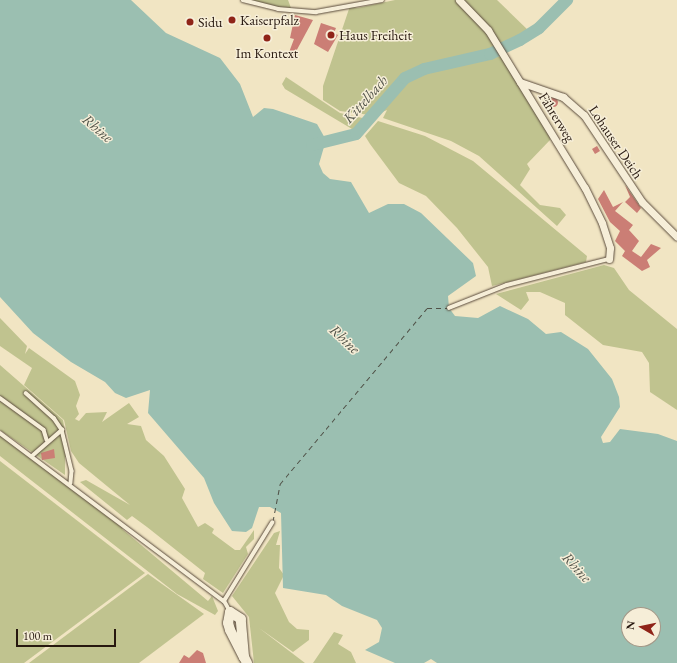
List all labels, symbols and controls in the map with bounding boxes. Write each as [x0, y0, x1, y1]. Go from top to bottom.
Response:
place label: Kaiserpfalz [240, 12, 299, 28]
place label: Sidu [198, 14, 222, 30]
marker: Kaiserpfalz [227, 15, 237, 25]
marker: Sidu [185, 17, 195, 27]
place label: Haus Freiheit [339, 27, 412, 43]
marker: Haus Freiheit [326, 30, 336, 40]
marker: Im Kontext [262, 33, 272, 43]
place label: Im Kontext [236, 45, 298, 61]
water label: Kittelbach [339, 71, 391, 127]
street label: Fährerweg [535, 89, 579, 145]
street label: Lohauser Deich [585, 102, 647, 182]
water label: Rhine [79, 110, 117, 146]
water label: Rhine [326, 321, 364, 357]
water label: Rhine [559, 548, 595, 586]
north arrow [621, 607, 661, 647]
text: N [623, 620, 638, 631]
scale bar [18, 621, 118, 647]
text: 100 m [23, 628, 52, 644]

